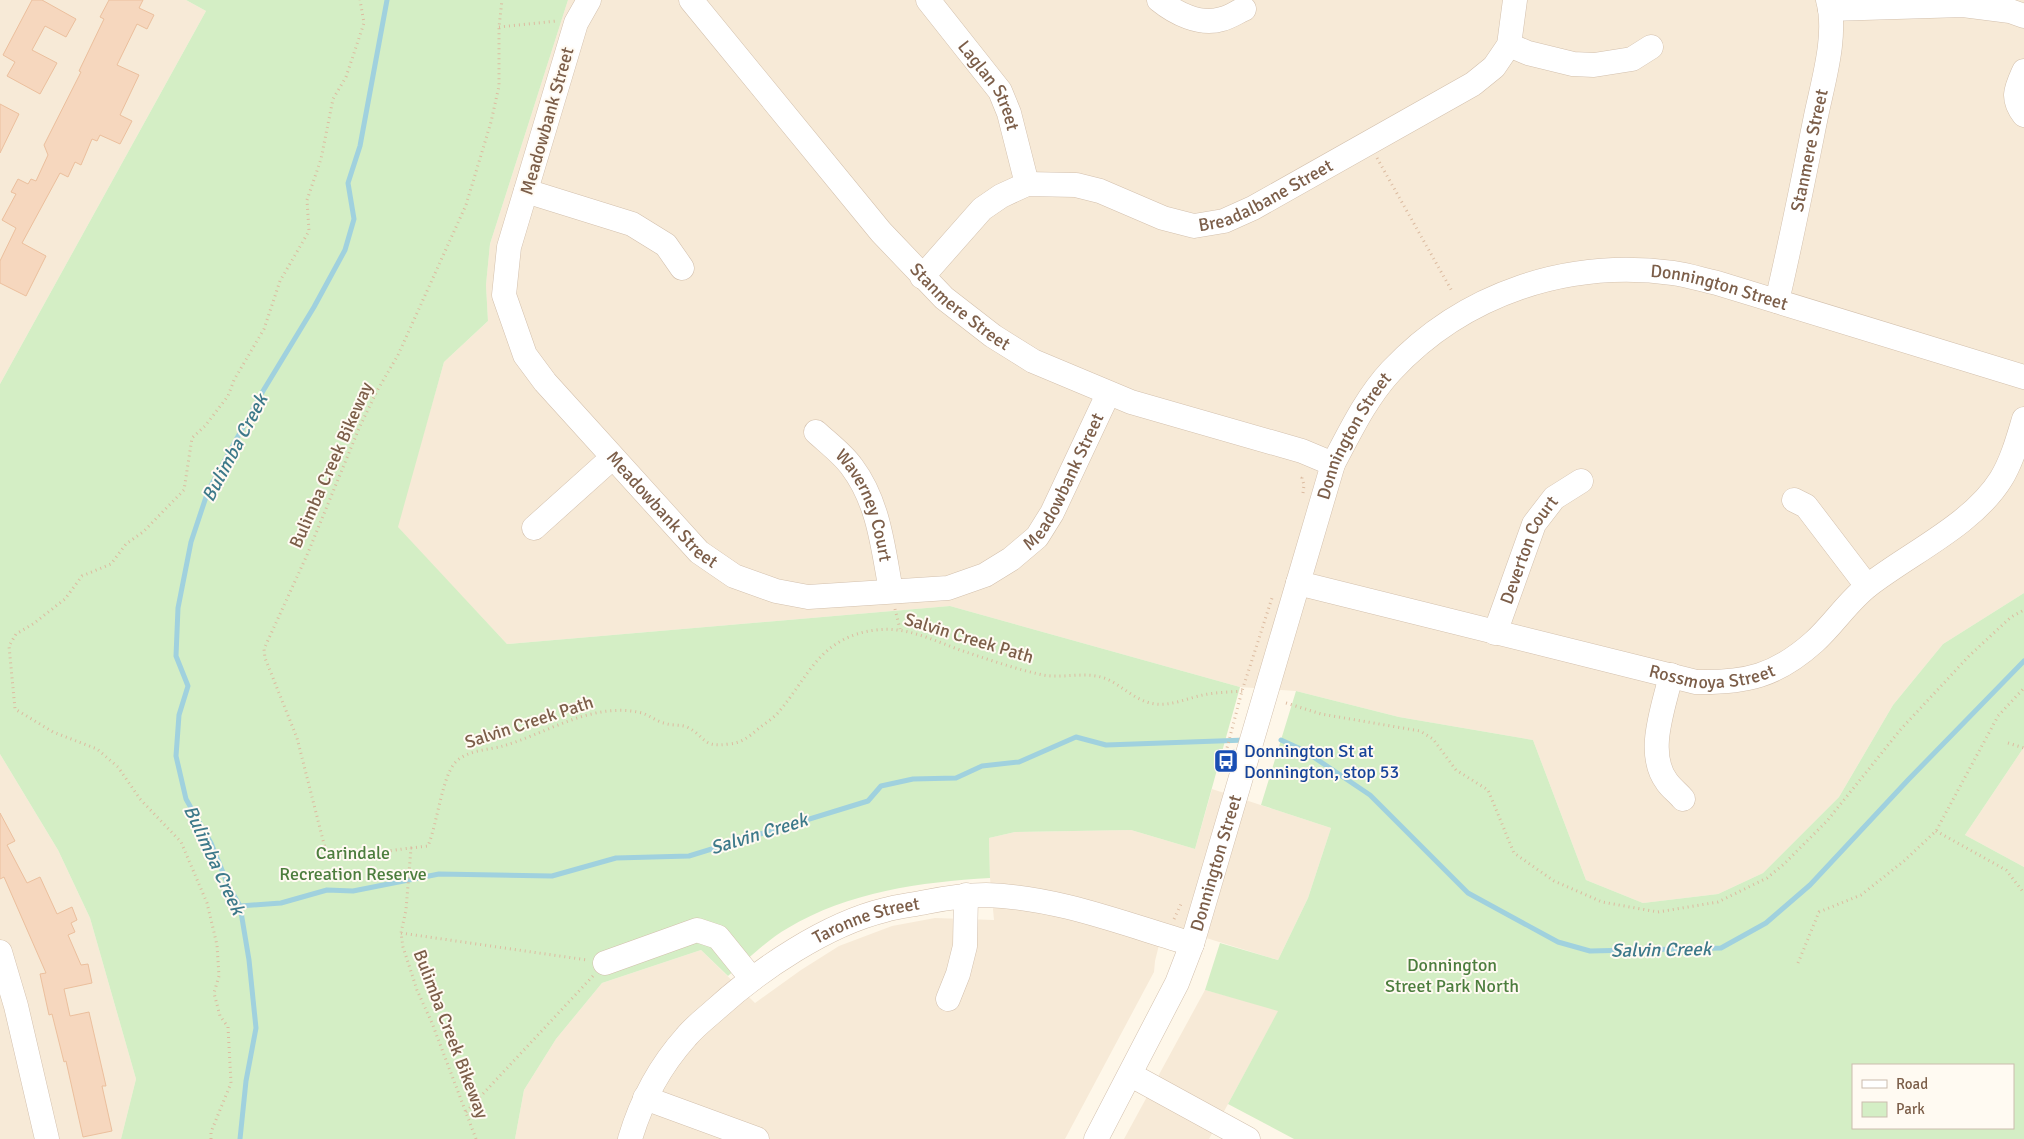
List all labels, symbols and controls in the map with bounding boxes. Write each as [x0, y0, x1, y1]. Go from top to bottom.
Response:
street label: Laglan Street [953, 36, 1024, 133]
street label: Meadowbank Street [515, 45, 579, 197]
street label: Stanmere Street [1786, 87, 1833, 214]
street label: Breadalbane Street [1197, 154, 1337, 236]
street label: Stanmere Street [905, 258, 1014, 355]
street label: Donnington Street [1650, 260, 1790, 315]
street label: Donnington Street [1312, 368, 1396, 502]
street label: Bulimba Creek Bikeway [284, 378, 378, 551]
water label: Bulimba Creek [197, 389, 274, 506]
street label: Meadowbank Street [1018, 409, 1109, 555]
street label: Waverney Court [831, 444, 897, 563]
street label: Meadowbank Street [602, 446, 722, 573]
street label: Deverton Court [1495, 491, 1563, 607]
street label: Salvin Creek Path [902, 608, 1036, 668]
street label: Rossmoya Street [1647, 659, 1778, 693]
street label: Salvin Creek Path [462, 691, 596, 753]
place label: Donnington St at Donnington, stop 53 [1244, 740, 1399, 783]
bus stop icon: Donnington St at Donnington, stop 53 [1213, 748, 1239, 774]
street label: Donnington Street [1185, 792, 1246, 934]
water label: Bulimba Creek [178, 801, 250, 920]
water label: Salvin Creek [707, 807, 812, 860]
park label: Carindale Recreation Reserve [279, 842, 427, 885]
street label: Taronne Street [809, 892, 921, 949]
water label: Salvin Creek [1611, 937, 1713, 963]
street label: Bulimba Creek Bikeway [409, 946, 494, 1122]
park label: Donnington Street Park North [1385, 954, 1519, 997]
legend [1852, 1064, 2014, 1129]
text: Road [1896, 1075, 1928, 1093]
text: Park [1896, 1100, 1925, 1118]

